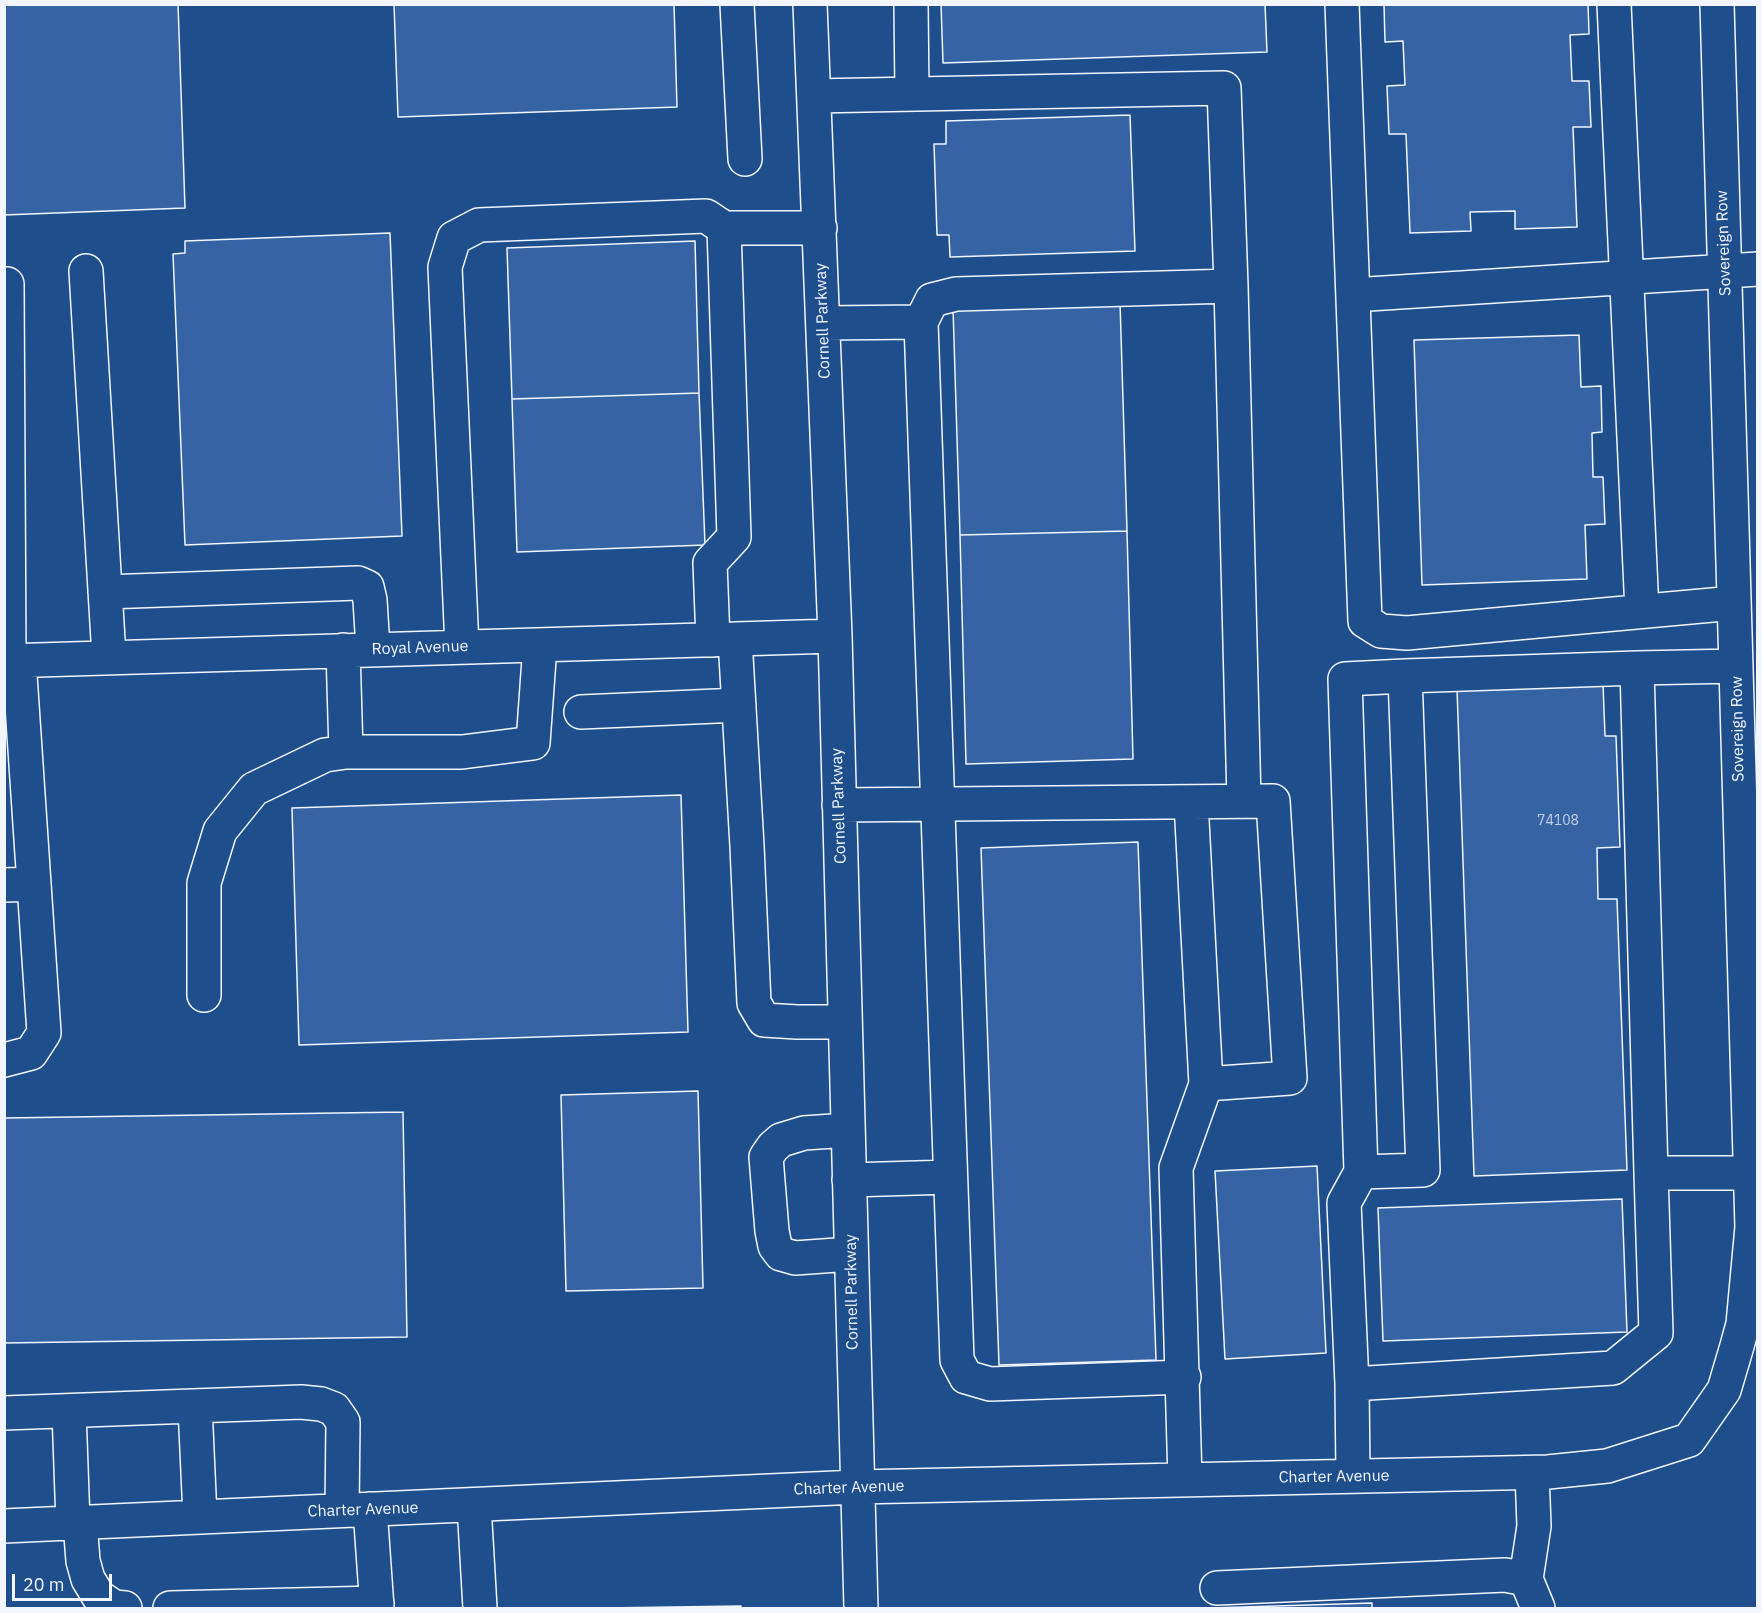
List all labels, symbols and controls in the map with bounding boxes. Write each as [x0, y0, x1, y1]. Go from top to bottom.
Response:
street label: Sovereign Row [1713, 190, 1735, 296]
street label: Cornell Parkway [811, 263, 835, 379]
street label: Royal Avenue [371, 637, 469, 659]
street label: Sovereign Row [1727, 676, 1749, 782]
street label: Cornell Parkway [827, 748, 851, 864]
house number: 74108 [1537, 813, 1579, 829]
street label: Cornell Parkway [841, 1234, 863, 1350]
street label: Charter Avenue [1278, 1466, 1390, 1488]
street label: Charter Avenue [793, 1476, 905, 1500]
street label: Charter Avenue [307, 1498, 419, 1522]
scale bar [15, 1562, 116, 1600]
text: 20 m [23, 1573, 65, 1596]

